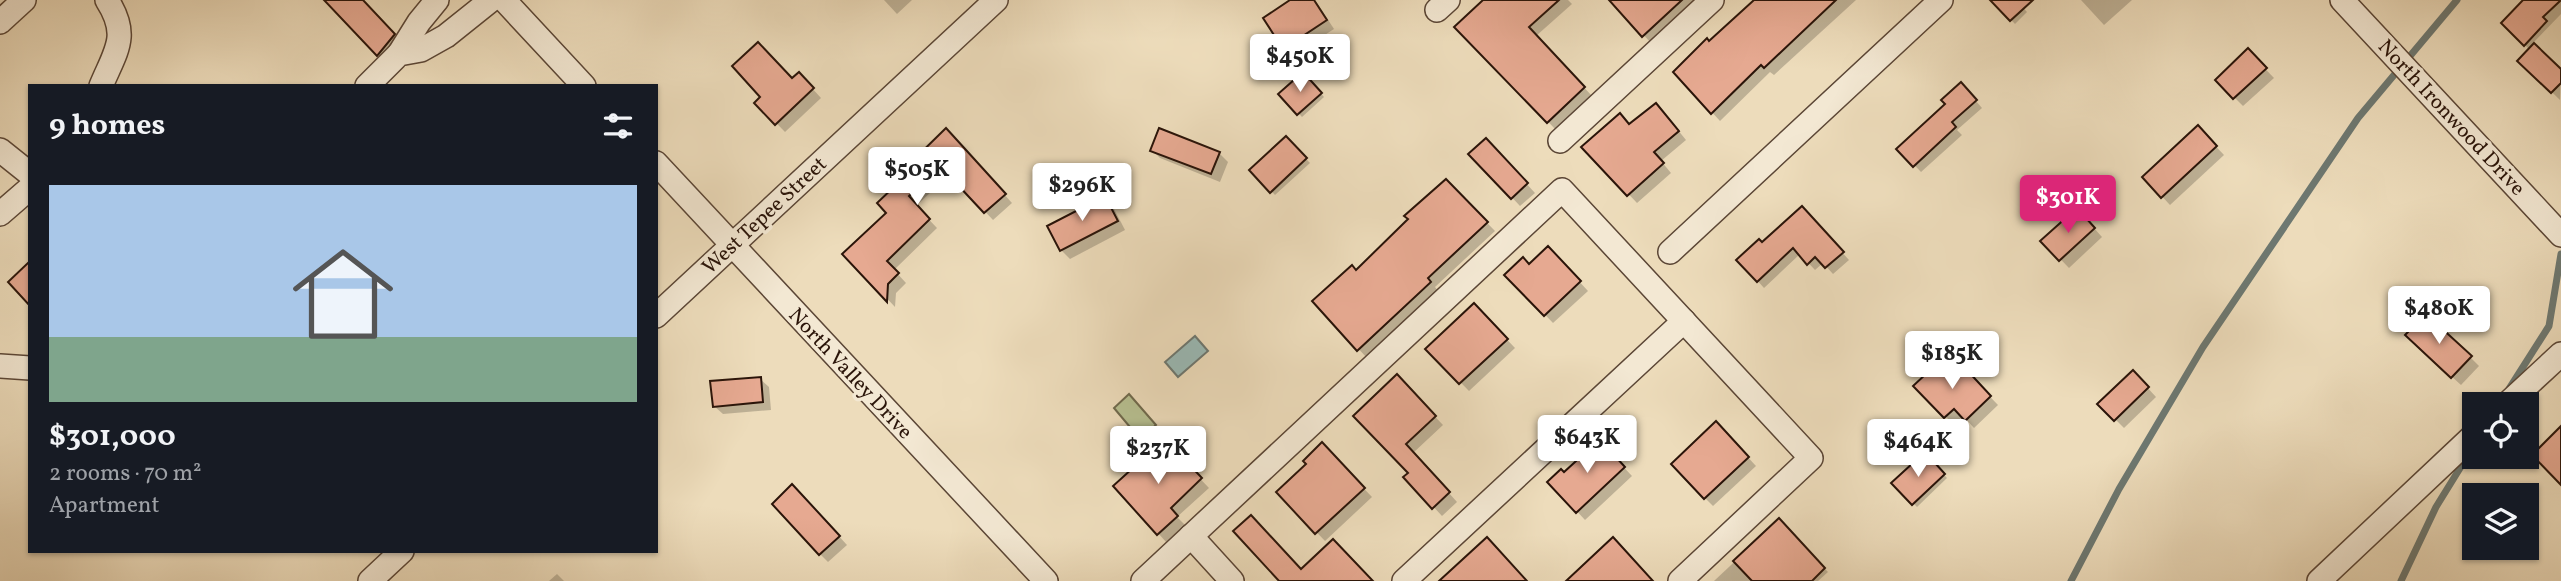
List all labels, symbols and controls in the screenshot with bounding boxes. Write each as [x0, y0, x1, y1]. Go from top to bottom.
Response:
street label: North Ironwood Drive [2371, 33, 2531, 203]
pin: $450K [1251, 34, 1349, 94]
text: $450K [1266, 41, 1334, 73]
text: 9 homes [49, 105, 165, 147]
icon: filters [599, 107, 637, 145]
pin: $505K [868, 148, 966, 207]
street label: West Tepee Street [696, 151, 834, 282]
text: $505K [884, 154, 950, 186]
pin: $296K [1033, 164, 1131, 223]
text: $296K [1048, 170, 1116, 202]
pin: $301K [2019, 176, 2117, 235]
text: $301K [2036, 182, 2100, 214]
icon: home [280, 231, 406, 357]
pin: $480K [2390, 286, 2488, 346]
text: $480K [2404, 293, 2474, 325]
street label: North Valley Drive [781, 302, 919, 446]
pin: $185K [1903, 332, 2001, 391]
text: $185K [1921, 338, 1983, 370]
map controls [2462, 392, 2539, 560]
button: locate [2462, 392, 2539, 469]
text: $301,000 [49, 416, 176, 458]
pin: $643K [1538, 416, 1636, 475]
pin: $464K [1869, 420, 1967, 479]
text: $643K [1554, 422, 1620, 454]
pin: $237K [1109, 426, 1207, 486]
text: $464K [1883, 426, 1953, 458]
text: $237K [1126, 433, 1190, 465]
text: 2 rooms · 70 m² [49, 458, 202, 490]
button: layers [2462, 483, 2539, 560]
text: Apartment [49, 490, 160, 522]

